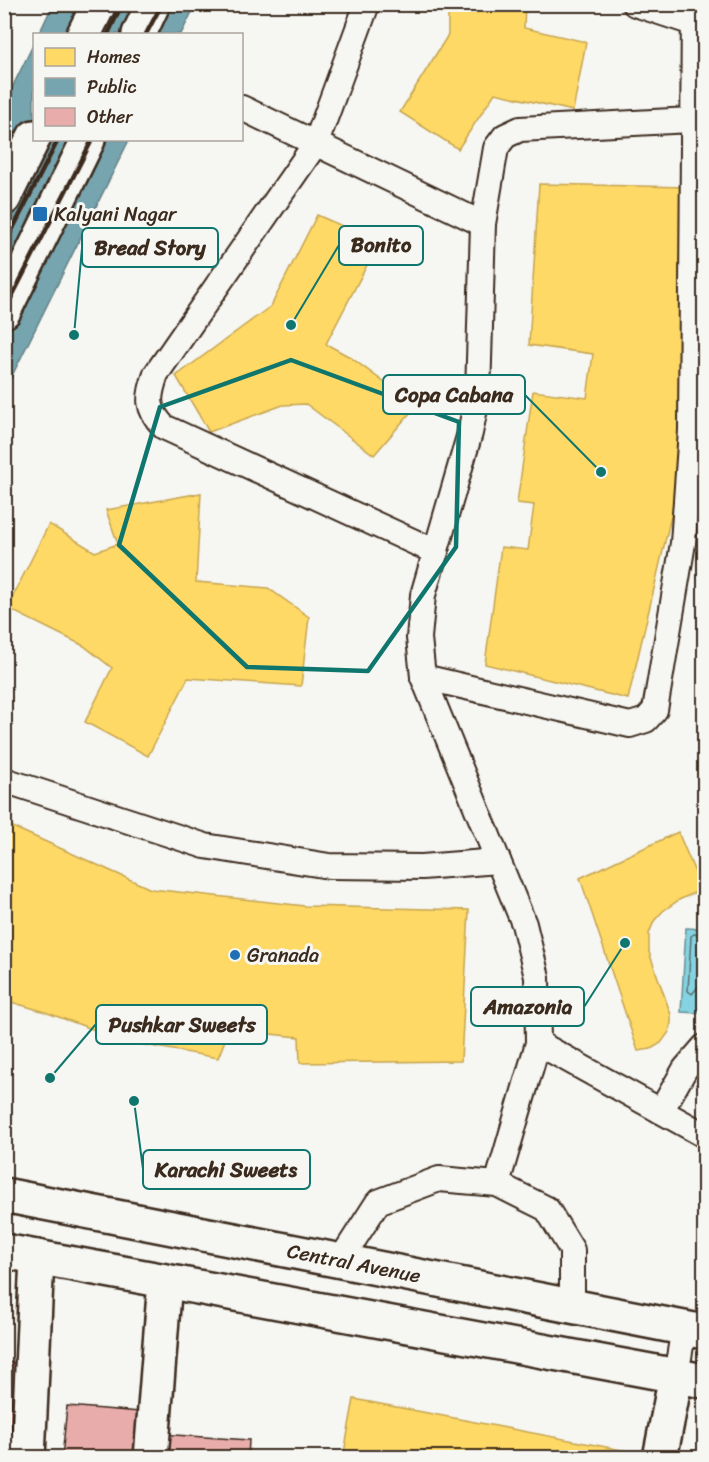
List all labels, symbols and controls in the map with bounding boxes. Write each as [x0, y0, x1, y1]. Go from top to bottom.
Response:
legend [33, 33, 243, 141]
text: Homes [87, 41, 141, 73]
text: Public [87, 71, 137, 103]
text: Other [87, 101, 134, 133]
place label: Kalyani Nagar [54, 197, 178, 232]
marker: Kalyani Nagar [31, 205, 49, 223]
callout: Bonito [339, 226, 423, 265]
text: Bonito [351, 226, 412, 264]
callout: Bread Story [82, 228, 218, 267]
text: Bread Story [94, 229, 207, 267]
callout: Copa Cabana [383, 375, 525, 414]
text: Copa Cabana [394, 376, 515, 414]
place label: Granada [247, 938, 319, 973]
marker: Granada [228, 948, 242, 962]
callout: Amazonia [471, 987, 584, 1026]
text: Amazonia [483, 988, 573, 1026]
callout: Pushkar Sweets [96, 1005, 267, 1044]
text: Pushkar Sweets [108, 1006, 257, 1044]
callout: Karachi Sweets [143, 1150, 310, 1189]
text: Karachi Sweets [154, 1151, 298, 1189]
street label: Central Avenue [284, 1233, 424, 1294]

